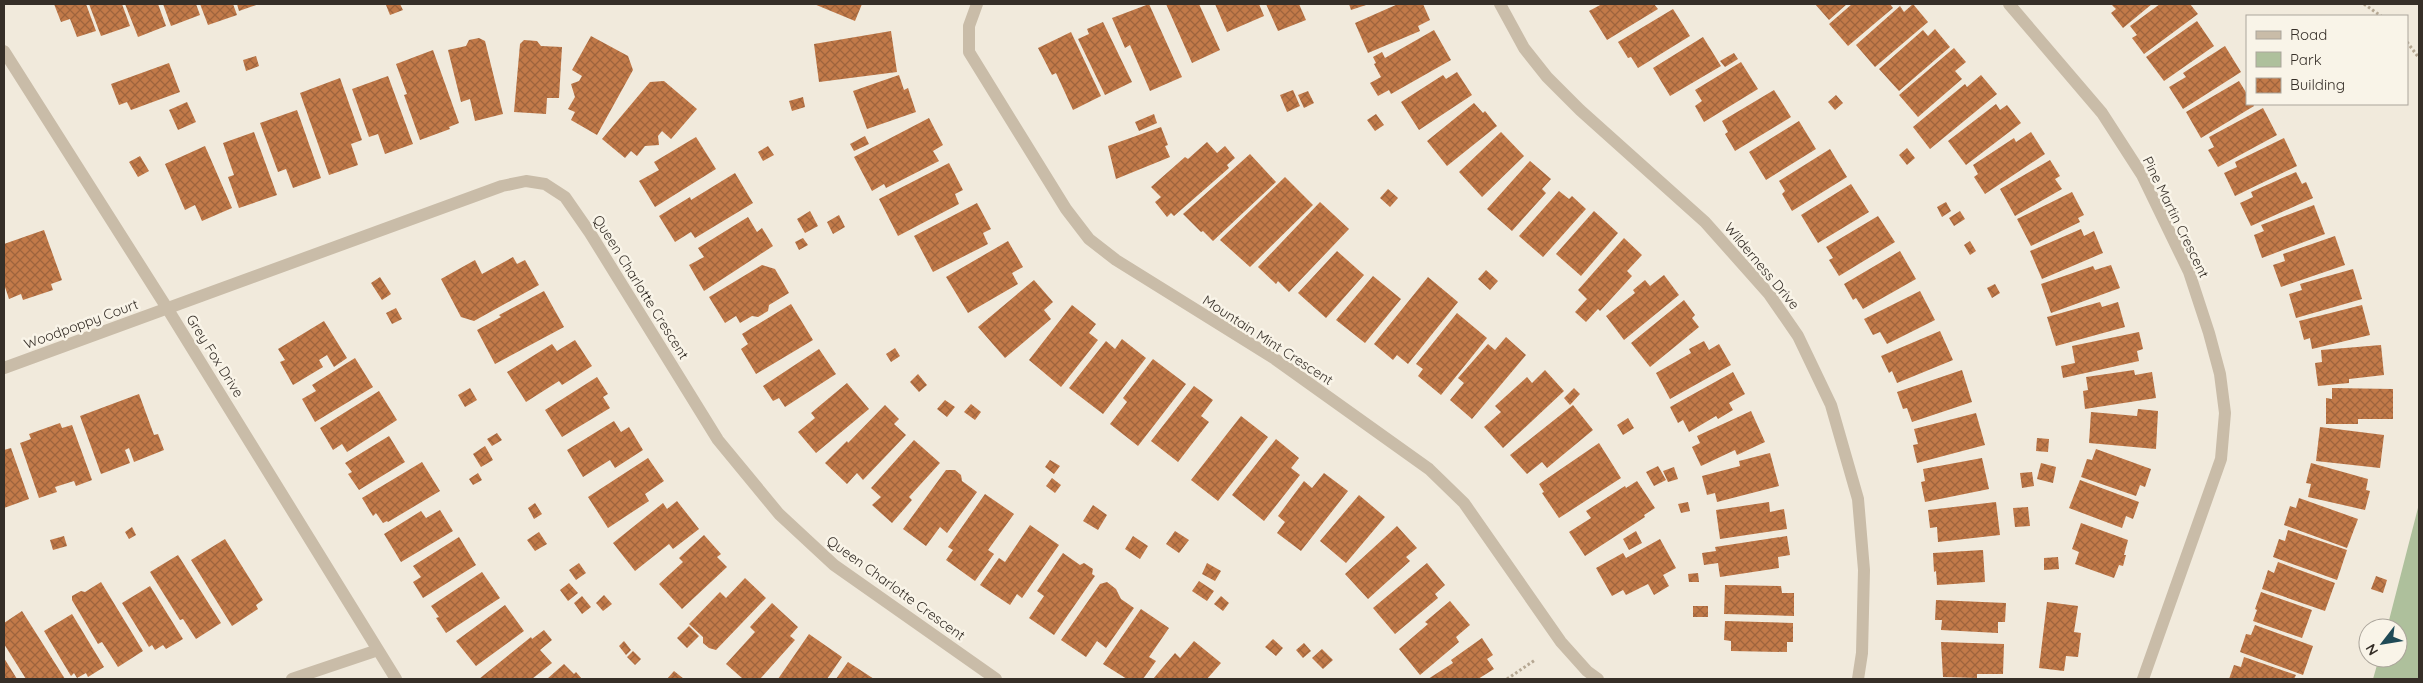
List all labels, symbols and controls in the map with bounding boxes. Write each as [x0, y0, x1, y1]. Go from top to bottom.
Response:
legend [2246, 15, 2408, 105]
text: Road [2290, 25, 2327, 44]
text: Park [2290, 50, 2322, 69]
text: Building [2290, 75, 2345, 94]
street label: Pine Martin Crescent [2139, 153, 2213, 281]
street label: Queen Charlotte Crescent [589, 211, 693, 363]
street label: Wilderness Drive [1720, 219, 1804, 313]
street label: Mountain Mint Crescent [1199, 291, 1337, 389]
street label: Woodpoppy Court [21, 295, 141, 353]
street label: Grey Fox Drive [182, 311, 248, 401]
street label: Queen Charlotte Crescent [823, 532, 969, 644]
north arrow [2358, 618, 2408, 668]
text: N [2361, 641, 2382, 659]

